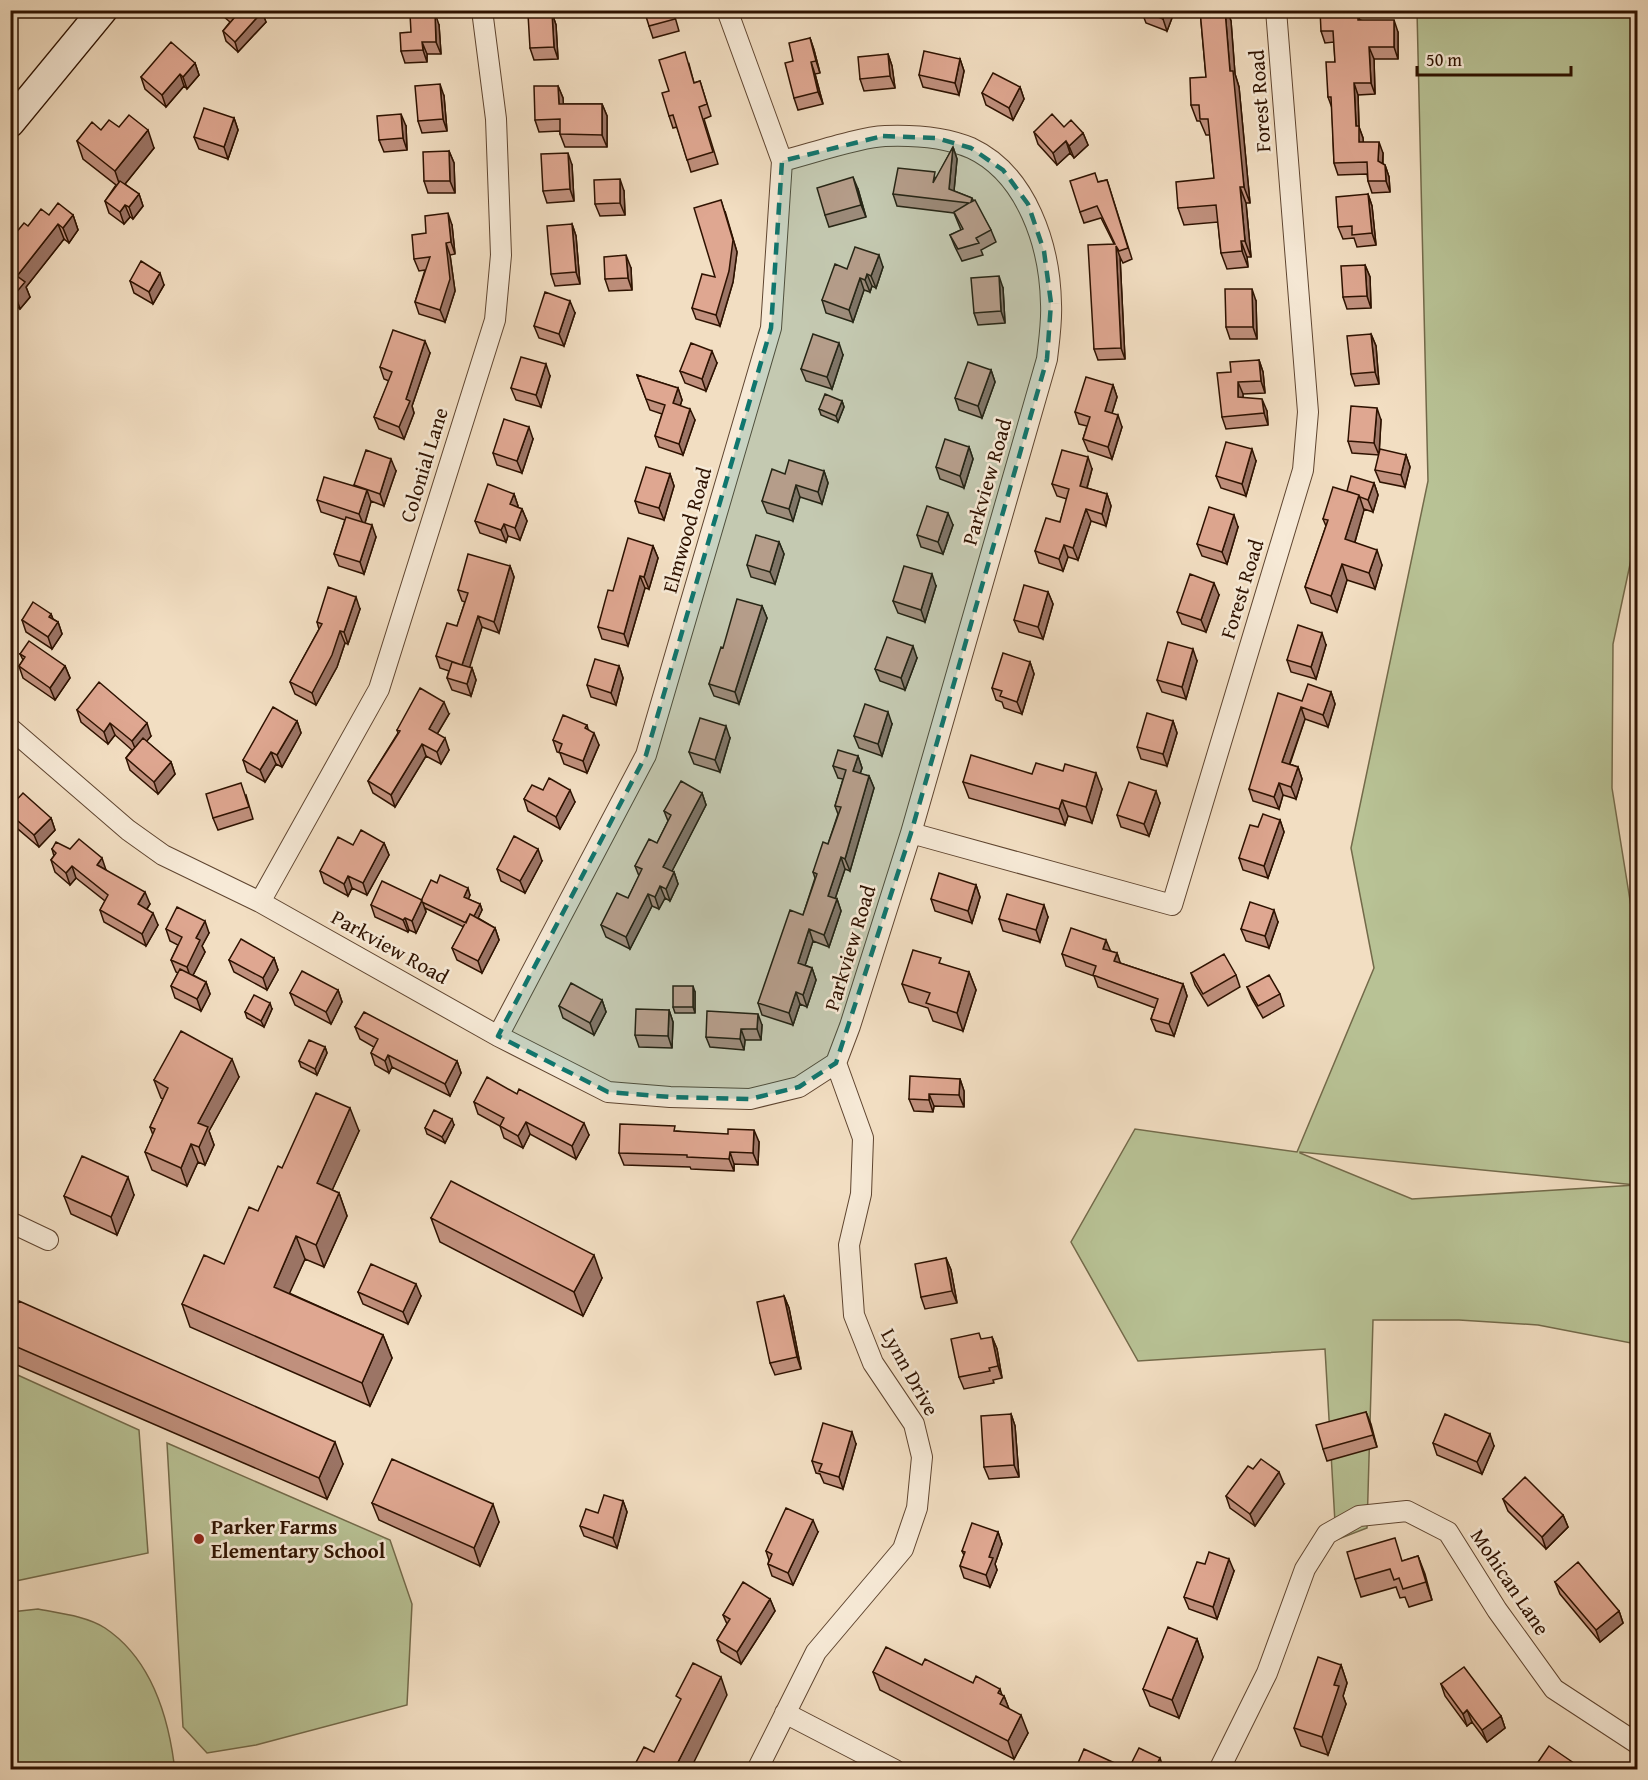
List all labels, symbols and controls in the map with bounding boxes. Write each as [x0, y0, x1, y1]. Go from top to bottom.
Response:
scale bar [1417, 39, 1572, 77]
text: 50 m [1426, 46, 1462, 73]
street label: Forest Road [1240, 48, 1279, 153]
street label: Colonial Lane [391, 403, 456, 526]
street label: Parkview Road [954, 414, 1020, 549]
street label: Elmwood Road [654, 463, 719, 596]
street label: Forest Road [1212, 534, 1272, 642]
street label: Parkview Road [816, 880, 884, 1015]
street label: Parkview Road [326, 901, 455, 992]
street label: Lynn Drive [874, 1322, 947, 1421]
place label: Parker Farms Elementary School [211, 1511, 386, 1566]
street label: Mohican Lane [1463, 1522, 1558, 1642]
marker: Parker Farms Elementary School [192, 1532, 206, 1546]

